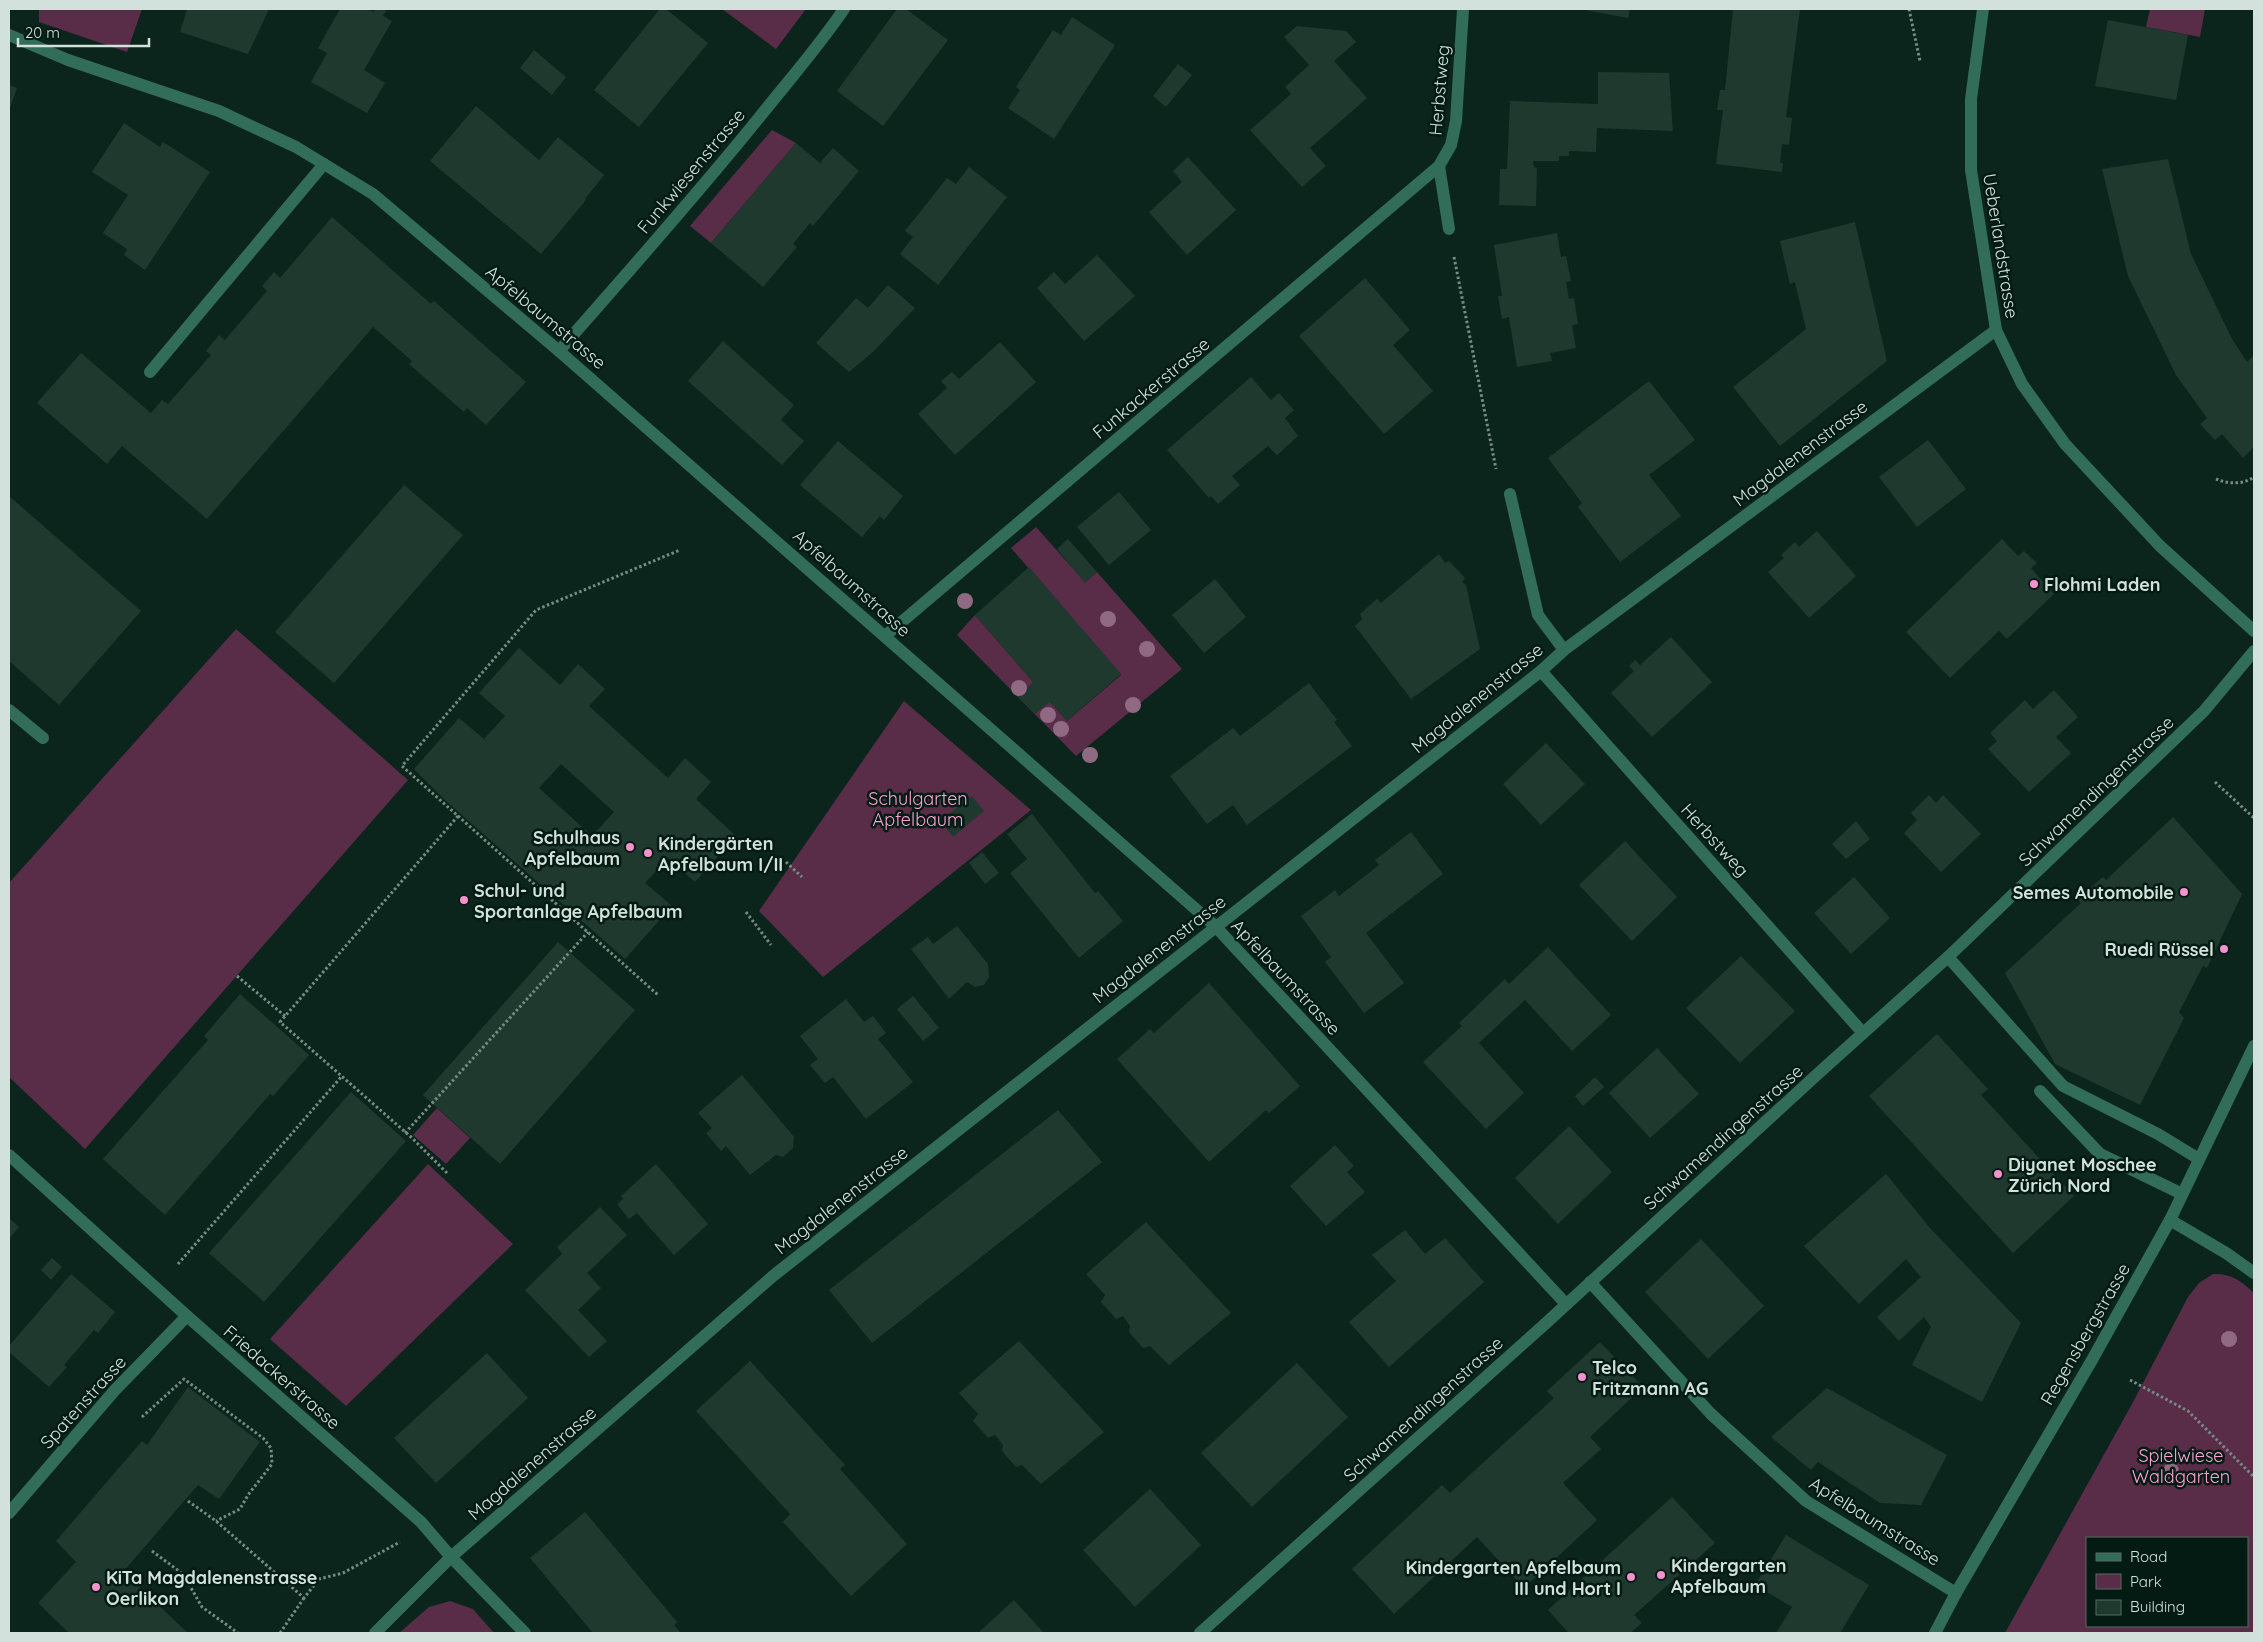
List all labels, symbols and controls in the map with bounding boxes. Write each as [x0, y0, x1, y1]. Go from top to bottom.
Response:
scale bar [18, 15, 149, 47]
text: 20 m [25, 23, 60, 42]
street label: Herbstweg [1424, 44, 1454, 136]
street label: Funkwiesenstrasse [632, 104, 750, 238]
street label: Ueberlandstrasse [1978, 172, 2024, 320]
street label: Apfelbaumstrasse [481, 260, 611, 374]
street label: Funkackerstrasse [1088, 332, 1214, 444]
street label: Magdalenenstrasse [1728, 395, 1872, 511]
street label: Apfelbaumstrasse [788, 524, 916, 642]
place label: Flohmi Laden [2044, 573, 2161, 596]
marker: Flohmi Laden [2028, 578, 2040, 590]
street label: Magdalenenstrasse [1406, 638, 1548, 758]
street label: Schwamendingenstrasse [2014, 711, 2178, 871]
park label: Schulgarten Apfelbaum [868, 787, 968, 831]
street label: Herbstweg [1676, 798, 1754, 882]
place label: Schulhaus Apfelbaum [525, 826, 620, 870]
place label: Kindergärten Apfelbaum I/II [658, 832, 783, 876]
marker: Schulhaus Apfelbaum [624, 841, 636, 853]
marker: Kindergärten Apfelbaum I/II [642, 847, 654, 859]
place label: Schul- und Sportanlage Apfelbaum [474, 879, 683, 923]
place label: Semes Automobile [2013, 881, 2174, 904]
marker: Semes Automobile [2178, 886, 2190, 898]
street label: Magdalenenstrasse [1088, 890, 1230, 1008]
marker: Schul- und Sportanlage Apfelbaum [458, 894, 470, 906]
street label: Apfelbaumstrasse [1226, 914, 1346, 1040]
place label: Ruedi Rüssel [2104, 938, 2214, 961]
marker: Ruedi Rüssel [2218, 943, 2230, 955]
street label: Schwamendingenstrasse [1638, 1059, 1808, 1215]
street label: Magdalenenstrasse [770, 1141, 912, 1259]
place label: Diyanet Moschee Zürich Nord [2008, 1153, 2157, 1197]
marker: Diyanet Moschee Zürich Nord [1992, 1168, 2004, 1180]
street label: Regensbergstrasse [2035, 1259, 2135, 1409]
street label: Friedackerstrasse [219, 1320, 345, 1434]
street label: Schwamendingenstrasse [1338, 1331, 1508, 1487]
street label: Spatenstrasse [35, 1351, 131, 1453]
place label: Telco Fritzmann AG [1592, 1356, 1708, 1400]
marker: Telco Fritzmann AG [1576, 1371, 1588, 1383]
street label: Magdalenenstrasse [463, 1401, 601, 1525]
park label: Spielwiese Waldgarten [2132, 1444, 2230, 1488]
street label: Apfelbaumstrasse [1805, 1471, 1945, 1571]
legend [2086, 1537, 2248, 1627]
text: Road [2130, 1547, 2167, 1566]
place label: Kindergarten Apfelbaum [1671, 1554, 1786, 1598]
place label: Kindergarten Apfelbaum III und Hort I [1405, 1556, 1621, 1600]
place label: KiTa Magdalenenstrasse Oerlikon [106, 1566, 317, 1610]
marker: Kindergarten Apfelbaum [1655, 1569, 1667, 1581]
marker: Kindergarten Apfelbaum III und Hort I [1625, 1571, 1637, 1583]
text: Park [2130, 1572, 2162, 1591]
marker: KiTa Magdalenenstrasse Oerlikon [90, 1581, 102, 1593]
text: Building [2130, 1597, 2185, 1616]

